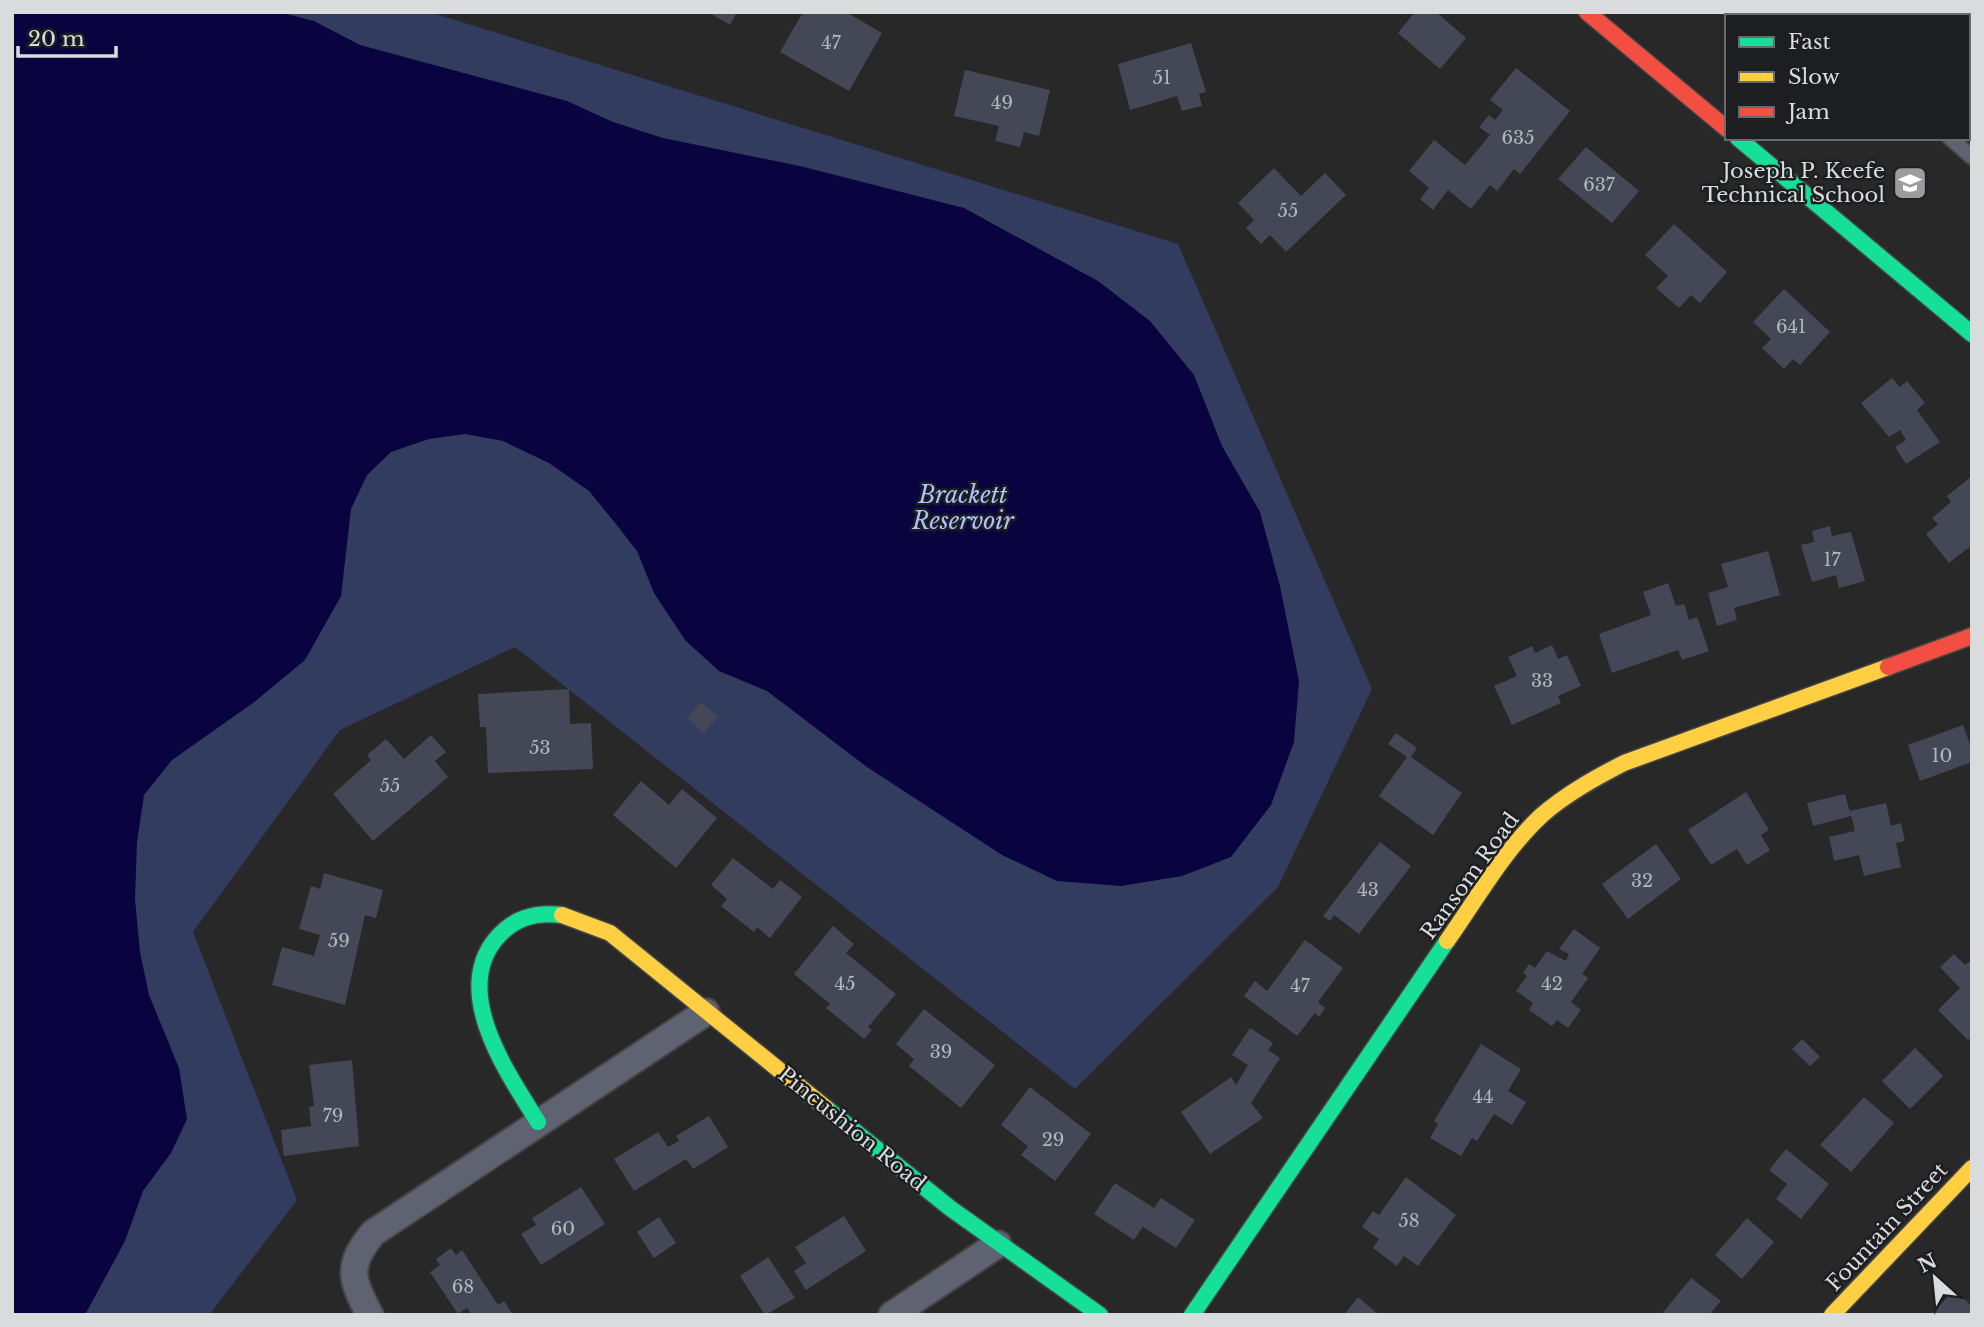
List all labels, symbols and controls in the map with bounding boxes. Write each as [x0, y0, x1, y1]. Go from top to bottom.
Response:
scale bar [18, 14, 116, 58]
legend [1725, 14, 1970, 140]
text: 20 m [28, 26, 85, 52]
text: Fast [1788, 29, 1830, 55]
house number: 47 [821, 32, 842, 54]
text: Slow [1788, 64, 1840, 90]
house number: 51 [1153, 67, 1171, 89]
house number: 49 [991, 92, 1013, 114]
text: Jam [1785, 99, 1830, 125]
house number: 635 [1502, 127, 1534, 149]
place label: Joseph P. Keefe Technical School [1702, 158, 1885, 208]
school or university icon: Joseph P. Keefe Technical School [1891, 164, 1929, 202]
house number: 637 [1583, 174, 1616, 196]
house number: 55 [1278, 200, 1298, 222]
house number: 641 [1776, 316, 1806, 338]
water label: Brackett Reservoir [911, 481, 1015, 535]
house number: 17 [1823, 549, 1841, 571]
house number: 33 [1531, 670, 1553, 692]
house number: 53 [529, 737, 551, 759]
house number: 10 [1932, 745, 1952, 767]
house number: 55 [380, 775, 400, 797]
street label: Ransom Road [1415, 808, 1525, 944]
house number: 32 [1631, 870, 1653, 892]
house number: 43 [1357, 879, 1379, 901]
house number: 59 [328, 930, 350, 952]
house number: 45 [835, 973, 855, 995]
house number: 42 [1541, 973, 1563, 995]
house number: 47 [1290, 975, 1311, 997]
house number: 39 [930, 1041, 952, 1063]
street label: Pincushion Road [773, 1061, 931, 1197]
house number: 44 [1472, 1086, 1494, 1108]
house number: 79 [323, 1105, 343, 1127]
house number: 29 [1042, 1129, 1064, 1151]
street label: Fountain Street [1821, 1157, 1953, 1297]
house number: 58 [1398, 1210, 1420, 1232]
house number: 60 [551, 1218, 575, 1240]
north arrow [1900, 1243, 1970, 1313]
text: N [1914, 1249, 1941, 1278]
house number: 68 [452, 1276, 474, 1298]

